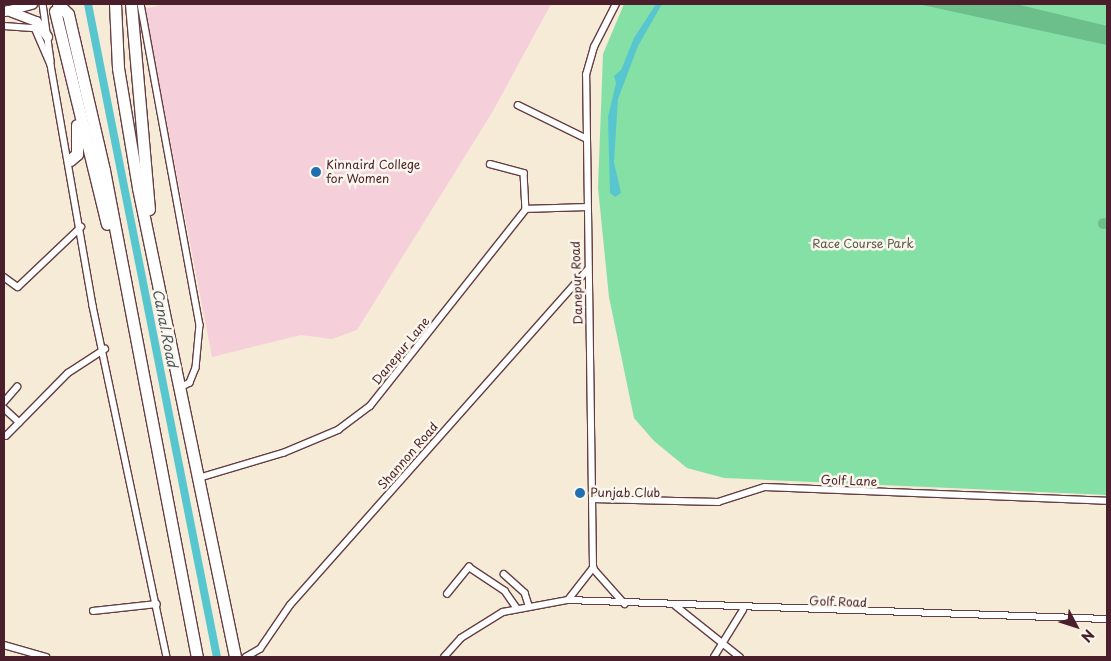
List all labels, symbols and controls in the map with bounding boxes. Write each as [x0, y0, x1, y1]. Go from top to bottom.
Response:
place label: Kinnaird College for Women [326, 158, 421, 186]
marker: Kinnaird College for Women [310, 166, 322, 178]
park label: Race Course Park [812, 237, 914, 251]
street label: Danepur Road [568, 241, 586, 325]
water label: Canal Road [149, 288, 181, 368]
street label: Danepur Lane [369, 314, 433, 388]
street label: Shannon Road [375, 420, 441, 492]
street label: Golf Lane [820, 473, 878, 489]
place label: Punjab Club [590, 486, 660, 500]
marker: Punjab Club [574, 487, 586, 499]
street label: Golf Road [809, 594, 867, 610]
north arrow [1051, 601, 1101, 651]
text: N [1076, 625, 1099, 647]

